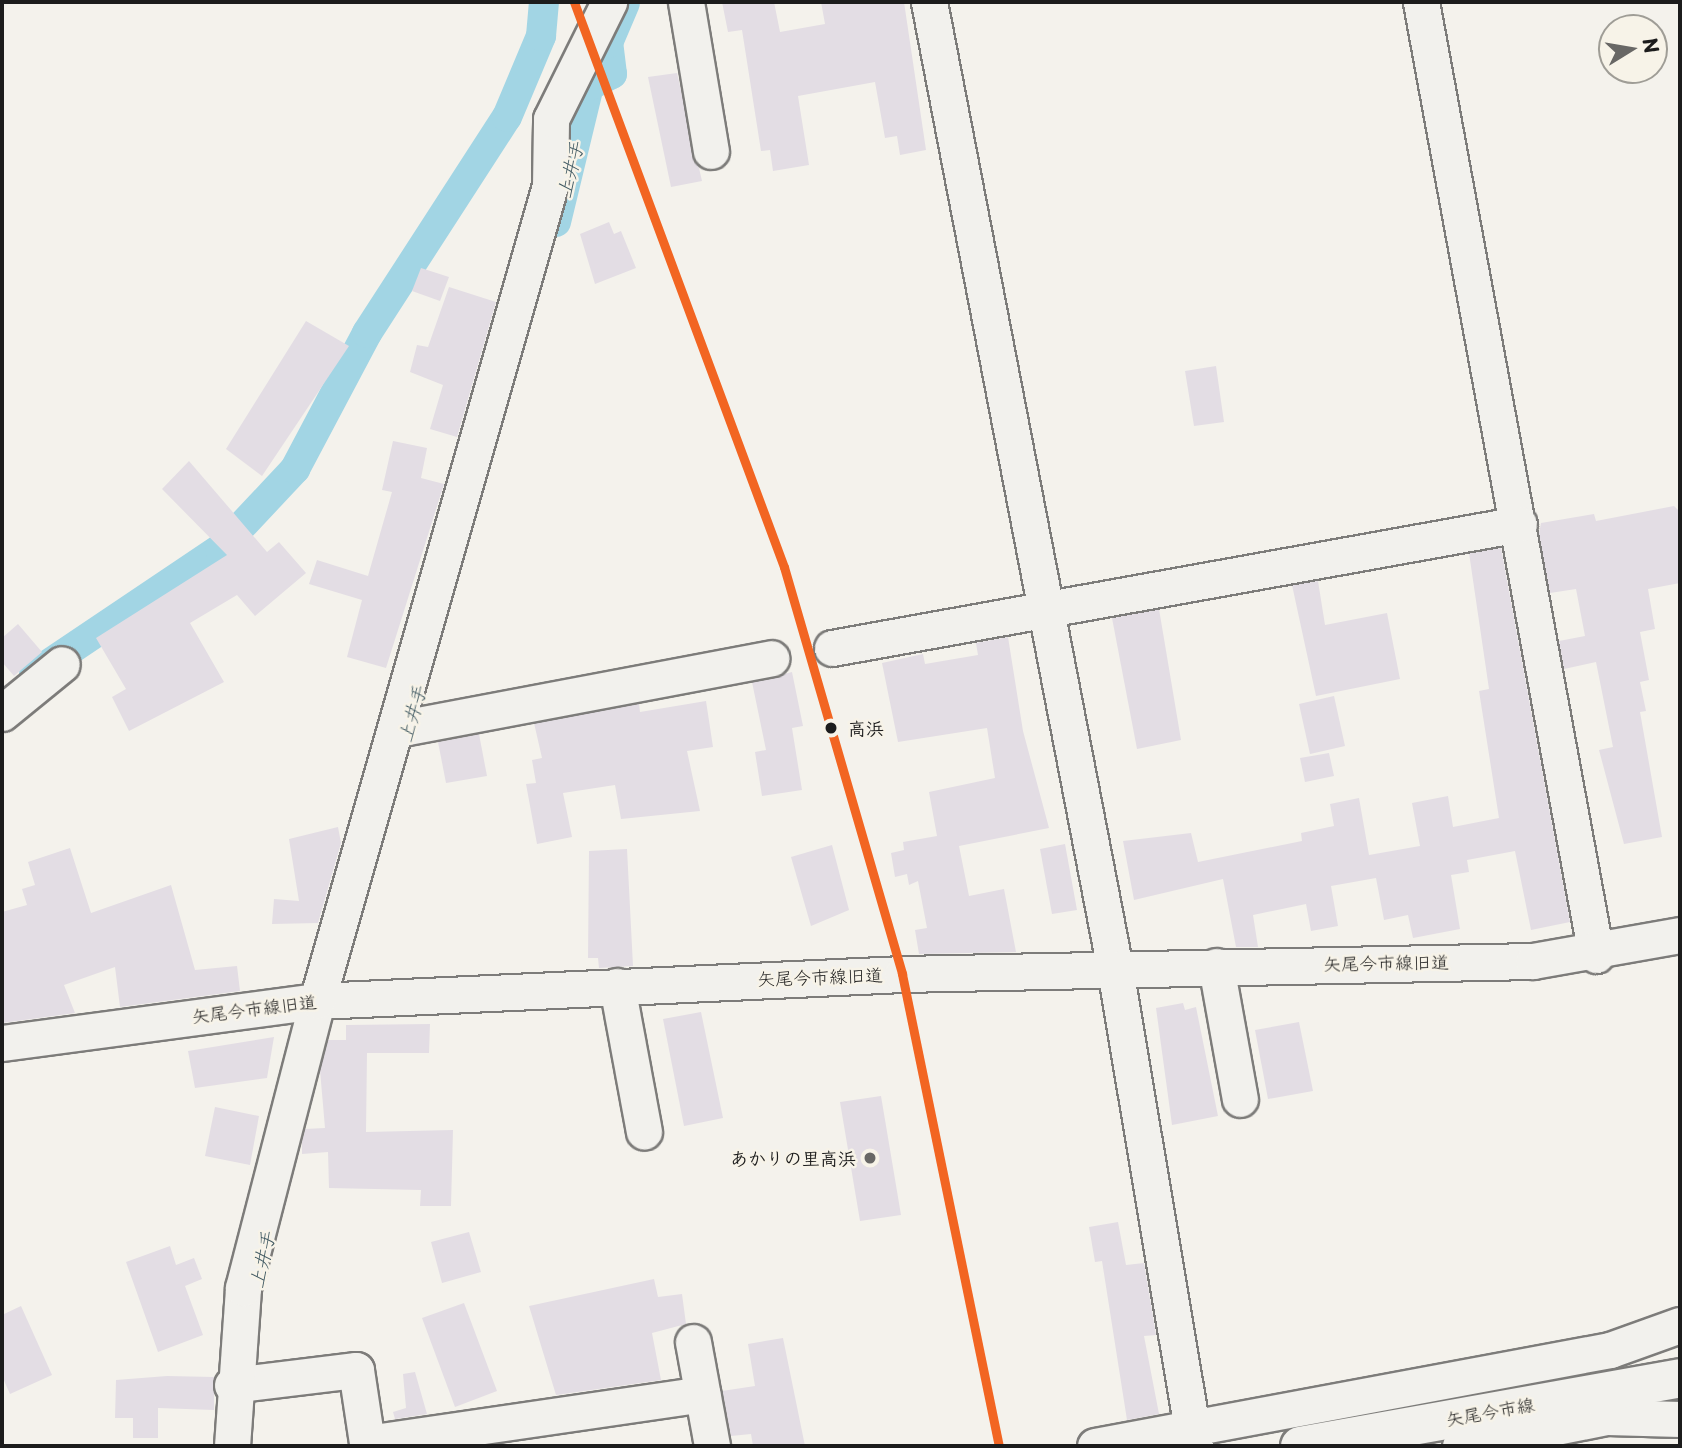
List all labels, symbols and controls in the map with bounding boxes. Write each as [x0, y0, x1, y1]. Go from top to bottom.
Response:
north arrow [1598, 14, 1668, 84]
text: N [1636, 35, 1667, 55]
water label: 上井手 [552, 140, 588, 200]
water label: 上井手 [393, 683, 431, 745]
marker: 高浜 [820, 717, 842, 739]
place label: 高浜 [848, 717, 884, 739]
street label: 矢尾今市線旧道 [1323, 951, 1449, 975]
street label: 矢尾今市線旧道 [757, 964, 883, 990]
street label: 矢尾今市線旧道 [190, 991, 318, 1027]
place label: あかりの里高浜 [730, 1147, 856, 1169]
marker: あかりの里高浜 [862, 1150, 878, 1166]
water label: 上井手 [244, 1230, 280, 1290]
street label: 矢尾今市線 [1444, 1394, 1536, 1430]

